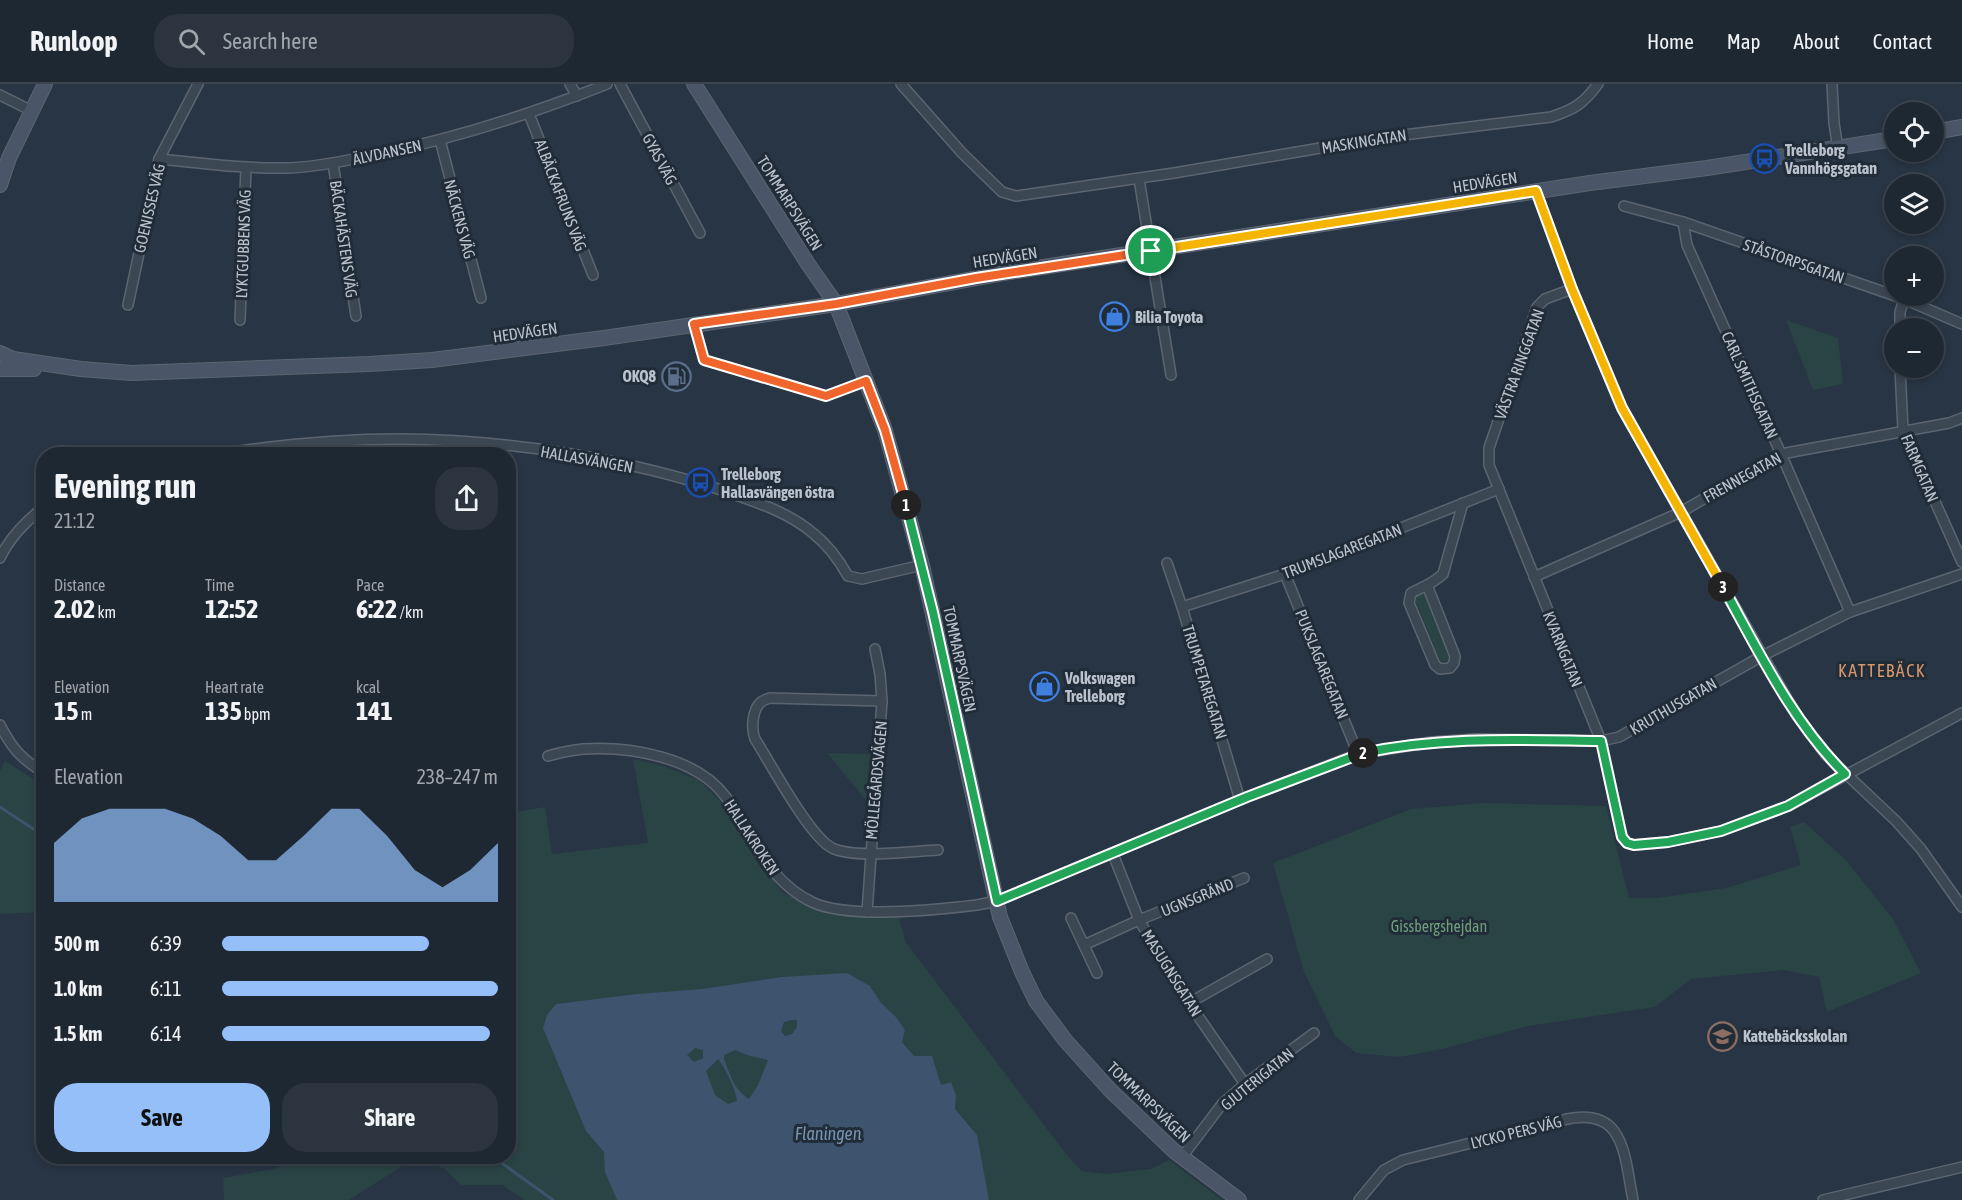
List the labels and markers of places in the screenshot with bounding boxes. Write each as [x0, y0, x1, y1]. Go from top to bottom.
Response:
place label: Trelleborg Vannhögsgatan [1784, 141, 1877, 177]
bus stop icon: Trelleborg Vannhögsgatan [1748, 143, 1780, 175]
pin [1125, 225, 1176, 276]
shop icon: Bilia Toyota [1098, 301, 1130, 333]
place label: Bilia Toyota [1135, 308, 1203, 326]
fuel station icon: OKQ8 [661, 360, 693, 392]
place label: OKQ8 [622, 367, 656, 385]
place label: Trelleborg Hallasvängen östra [721, 465, 834, 501]
bus stop icon: Trelleborg Hallasvängen östra [684, 467, 716, 499]
pin: 1 [891, 490, 921, 520]
pin: 3 [1708, 572, 1738, 602]
place label: Volkswagen Trelleborg [1064, 669, 1135, 705]
shop icon: Volkswagen Trelleborg [1028, 671, 1060, 703]
pin: 2 [1348, 738, 1378, 768]
school or university icon: Kattebäcksskolan [1706, 1020, 1738, 1052]
place label: Kattebäcksskolan [1743, 1027, 1847, 1045]

